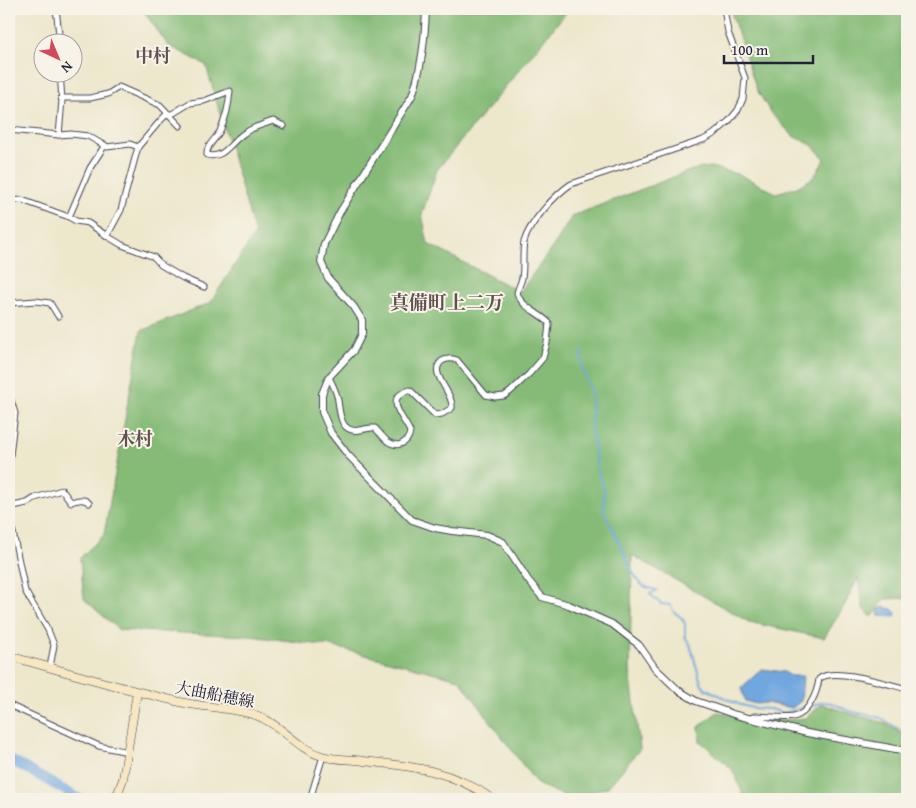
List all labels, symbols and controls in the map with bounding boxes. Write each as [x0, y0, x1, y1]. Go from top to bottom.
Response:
north arrow [32, 32, 82, 82]
scale bar [724, 32, 812, 64]
text: 100 m [731, 39, 769, 60]
district label: 中村 [135, 42, 171, 69]
text: N [56, 57, 77, 78]
district label: 真備町上二万 [390, 288, 504, 316]
district label: 木村 [117, 425, 153, 452]
street label: 大曲船穂線 [173, 675, 257, 713]

